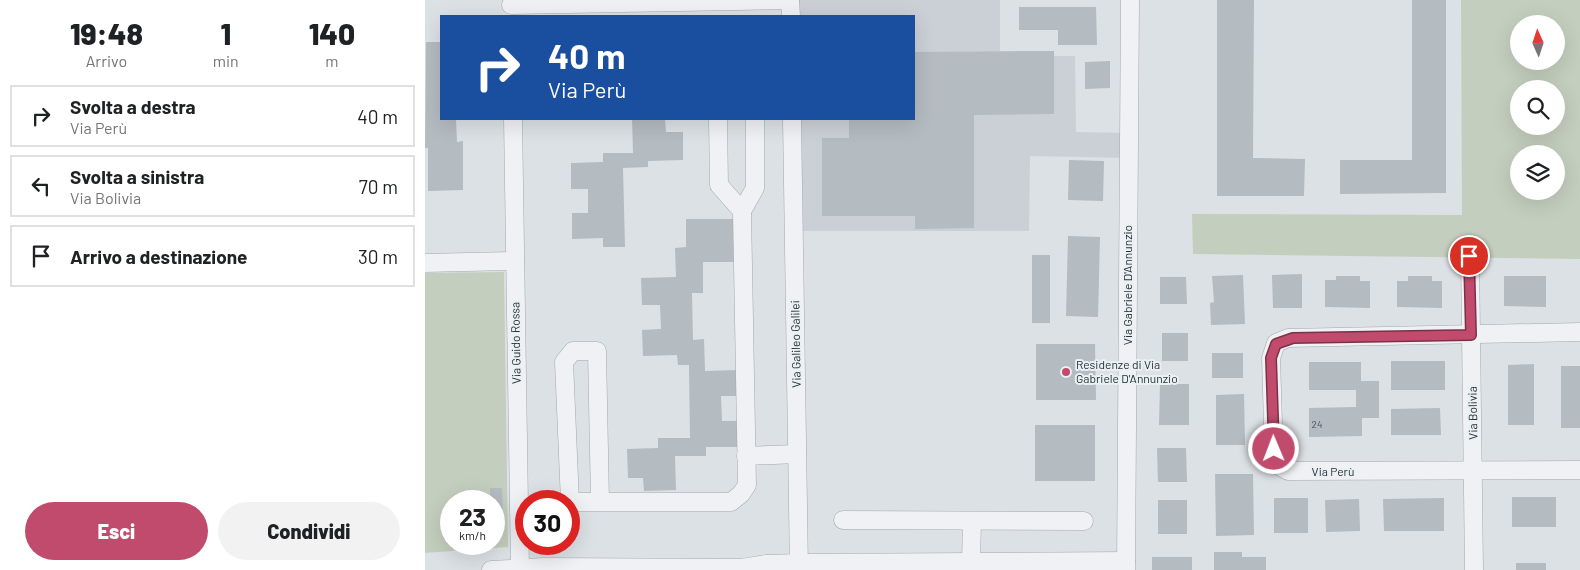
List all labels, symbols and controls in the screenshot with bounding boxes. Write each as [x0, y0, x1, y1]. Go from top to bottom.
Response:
text: 19:48 [70, 15, 143, 51]
text: 1 [220, 15, 231, 51]
text: 140 [309, 15, 355, 51]
north arrow [1510, 15, 1565, 70]
map controls [1510, 15, 1565, 200]
text: 40 m [548, 34, 625, 76]
icon: right [465, 35, 530, 100]
text: Arrivo [86, 51, 127, 70]
text: min [213, 51, 239, 70]
text: m [325, 51, 338, 70]
text: Via Perù [548, 76, 626, 102]
button: search [1510, 80, 1565, 135]
text: Svolta a destra [70, 95, 196, 118]
icon: right [27, 102, 55, 130]
text: 40 m [357, 105, 398, 128]
text: Via Perù [70, 118, 127, 137]
button: layers [1510, 145, 1565, 200]
text: Svolta a sinistra [70, 165, 204, 188]
icon: left [27, 172, 55, 200]
text: 70 m [359, 175, 398, 198]
text: Via Bolivia [70, 188, 141, 207]
street label: Via Gabriele D'Annunzio [1120, 225, 1134, 345]
pin [1448, 235, 1490, 277]
icon: arrive [27, 242, 55, 270]
icon: arrive [1455, 242, 1483, 270]
text: Arrivo a destinazione [70, 245, 248, 268]
text: 30 m [358, 245, 398, 268]
street label: Via Galileo Galilei [787, 300, 803, 388]
street label: Via Guido Rossa [507, 302, 523, 384]
place label: Residenze di Via Gabriele D'Annunzio [1076, 357, 1178, 385]
marker: Residenze di Via Gabriele D'Annunzio [1060, 366, 1072, 378]
street label: Via Bolivia [1465, 386, 1479, 440]
house number: 24 [1312, 418, 1322, 430]
position arrow [1247, 422, 1299, 474]
street label: Via Perù [1312, 464, 1354, 478]
speed limit sign: 30 [515, 490, 580, 555]
text: 23 [459, 501, 486, 531]
button: Esci [25, 502, 208, 560]
button: Condividi [218, 502, 400, 560]
text: km/h [459, 528, 486, 542]

